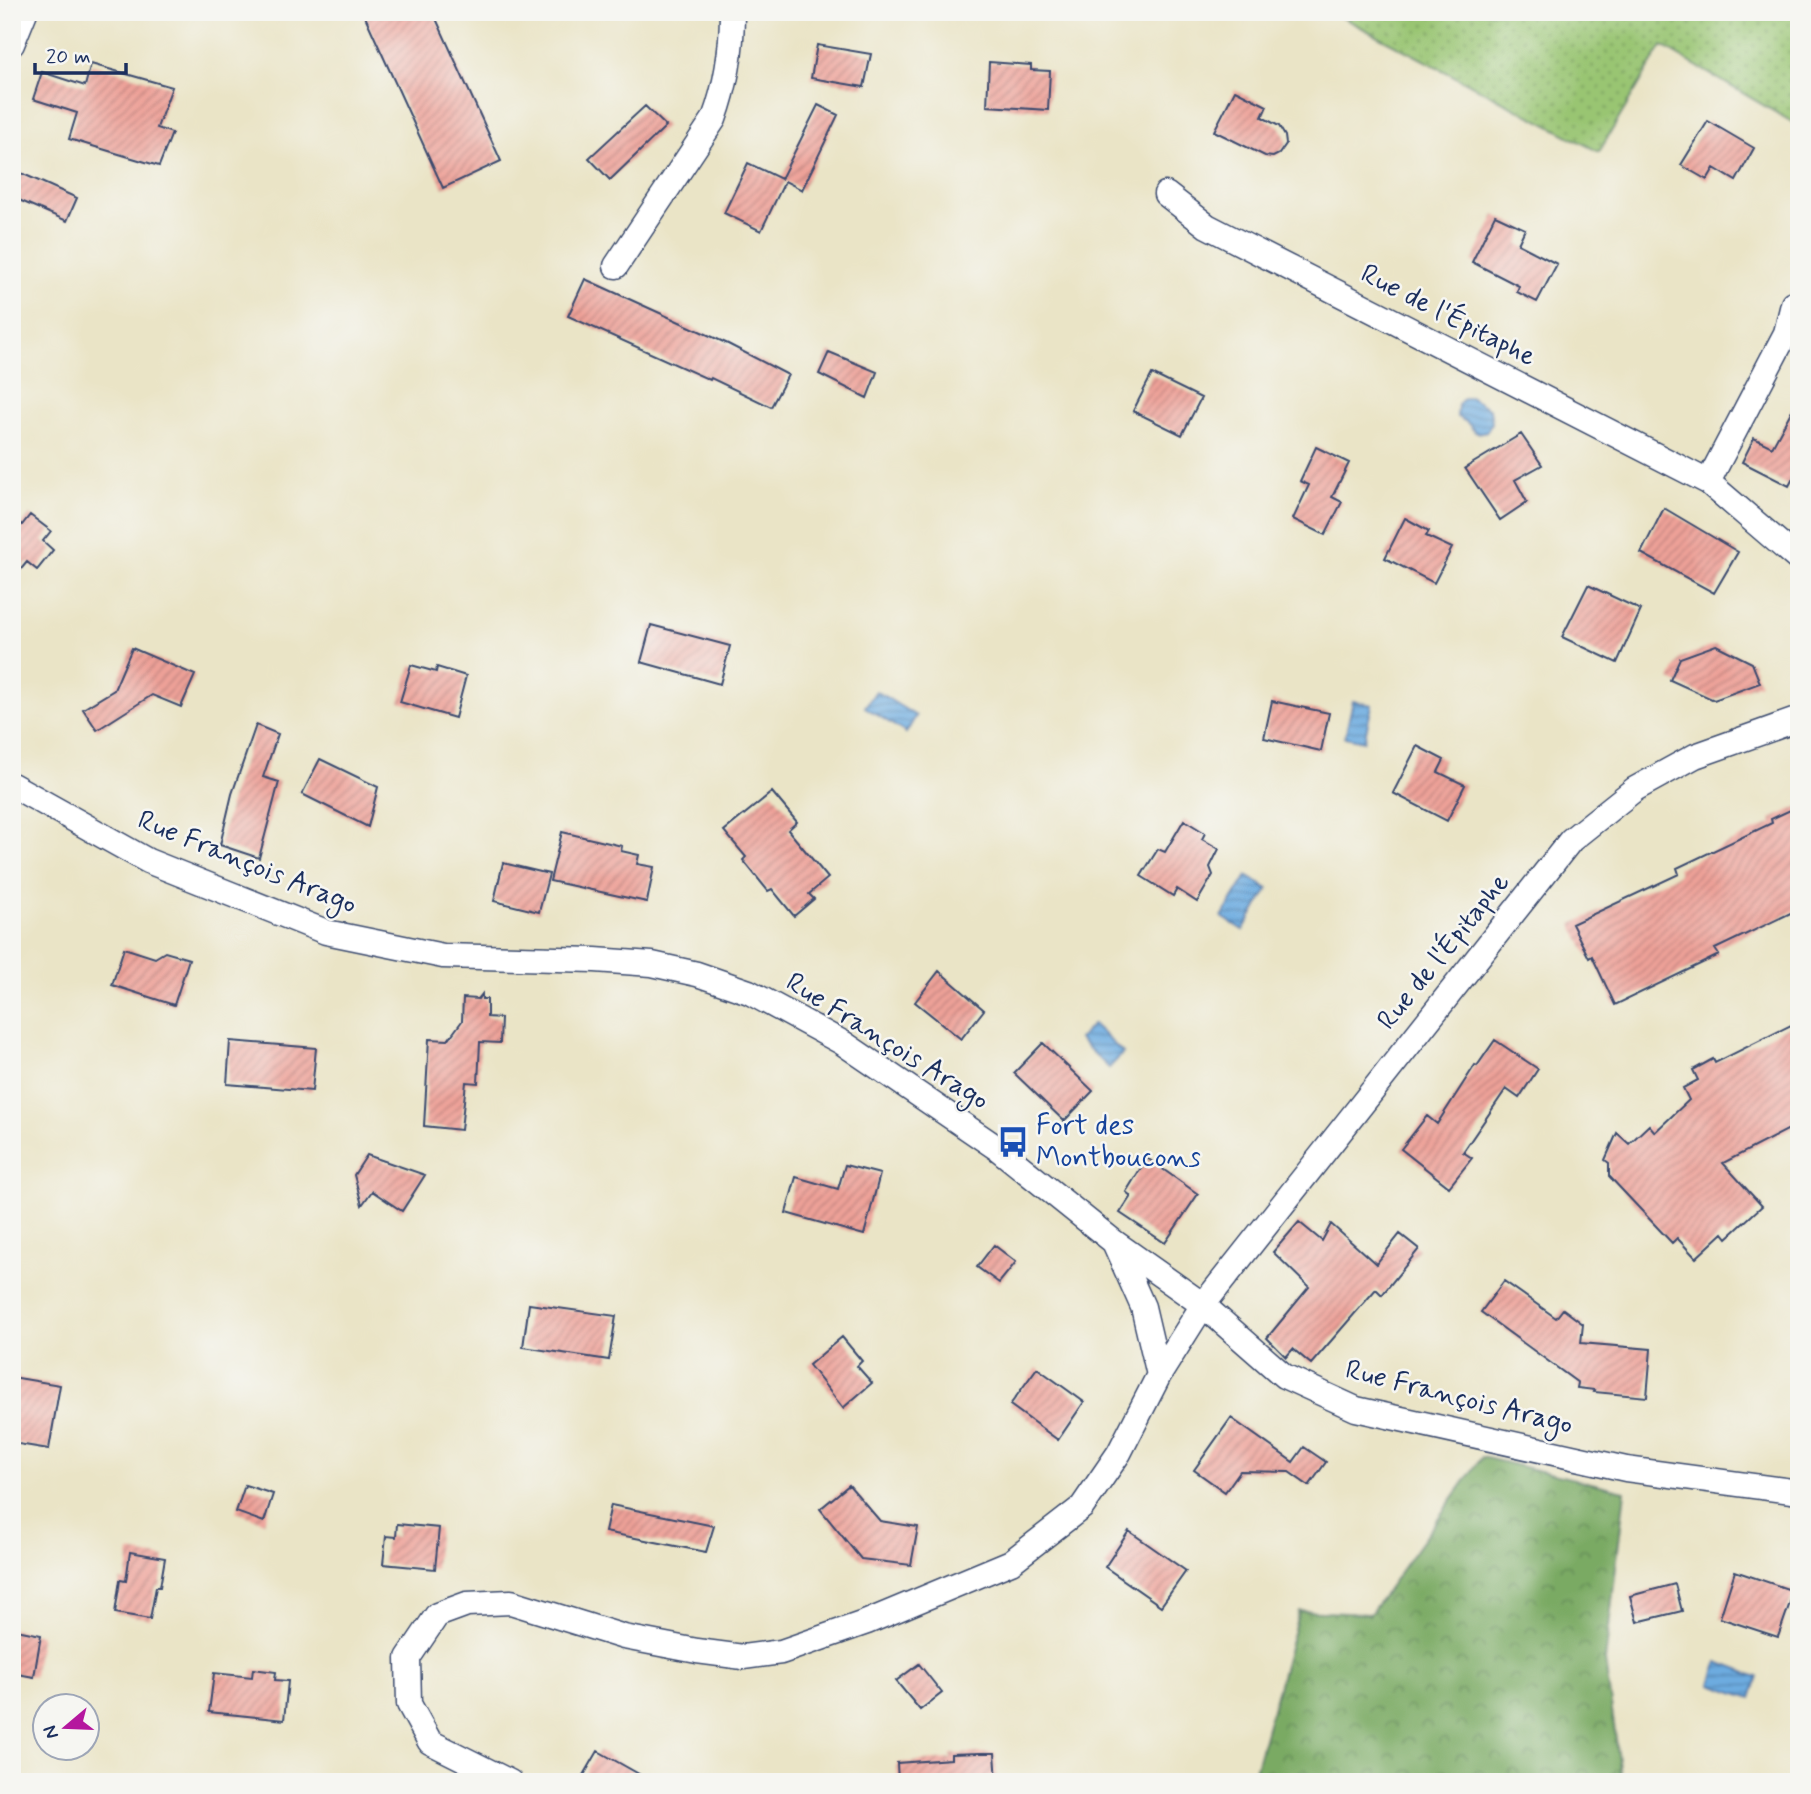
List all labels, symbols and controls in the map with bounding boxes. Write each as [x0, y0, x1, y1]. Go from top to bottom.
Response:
scale bar [35, 32, 126, 76]
text: 20 m [46, 43, 91, 71]
street label: Rue de l'Épitaphe [1354, 254, 1543, 376]
street label: Rue François Arago [131, 802, 362, 926]
street label: Rue de l'Épitaphe [1368, 864, 1519, 1038]
street label: Rue François Arago [777, 965, 996, 1121]
place label: Fort des Montboucons [1036, 1108, 1201, 1177]
bus stop icon: Fort des Montboucons [996, 1125, 1030, 1159]
street label: Rue François Arago [1341, 1352, 1577, 1446]
north arrow [32, 1692, 102, 1762]
text: N [37, 1722, 65, 1742]

